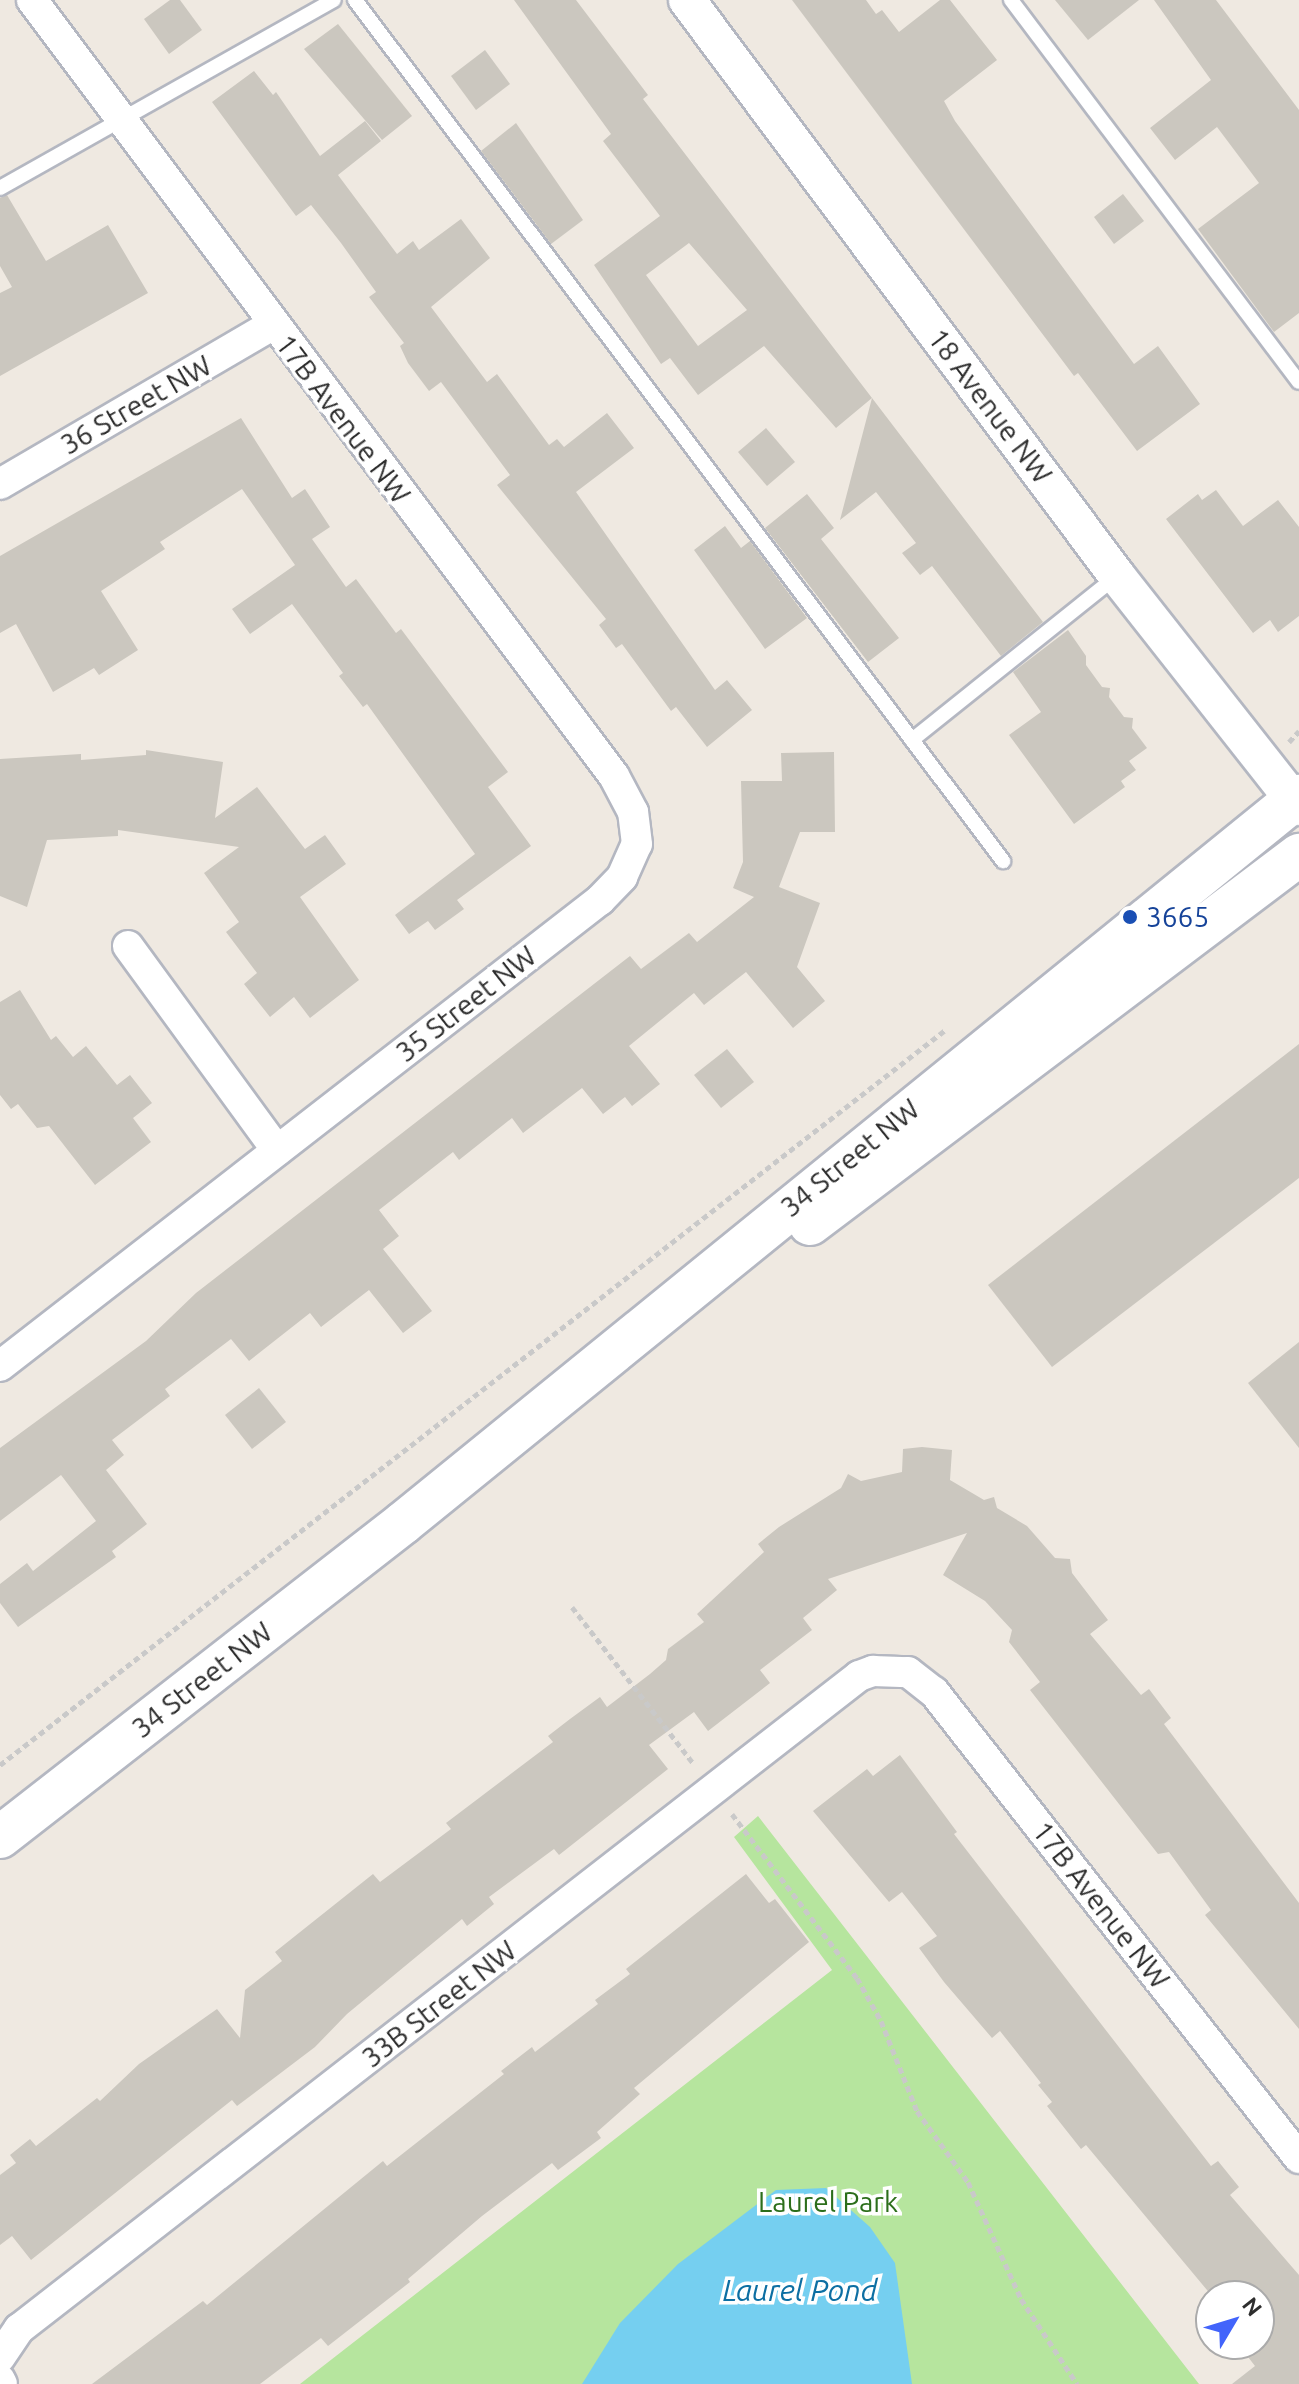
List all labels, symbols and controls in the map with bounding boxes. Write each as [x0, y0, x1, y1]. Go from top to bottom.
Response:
street label: 18 Avenue NW [921, 322, 1059, 490]
street label: 17B Avenue NW [269, 328, 417, 510]
street label: 36 Street NW [55, 348, 217, 462]
place label: 3665 [1146, 900, 1209, 934]
marker: 3665 [1121, 908, 1139, 926]
street label: 35 Street NW [389, 939, 543, 1069]
street label: 34 Street NW [774, 1092, 926, 1224]
street label: 34 Street NW [125, 1615, 279, 1745]
street label: 17B Avenue NW [1025, 1815, 1177, 1995]
street label: 33B Street NW [355, 1933, 523, 2075]
park label: Laurel Park [758, 2185, 898, 2219]
water label: Laurel Pond [722, 2272, 878, 2308]
north arrow [1195, 2280, 1275, 2360]
text: N [1238, 2292, 1268, 2320]

